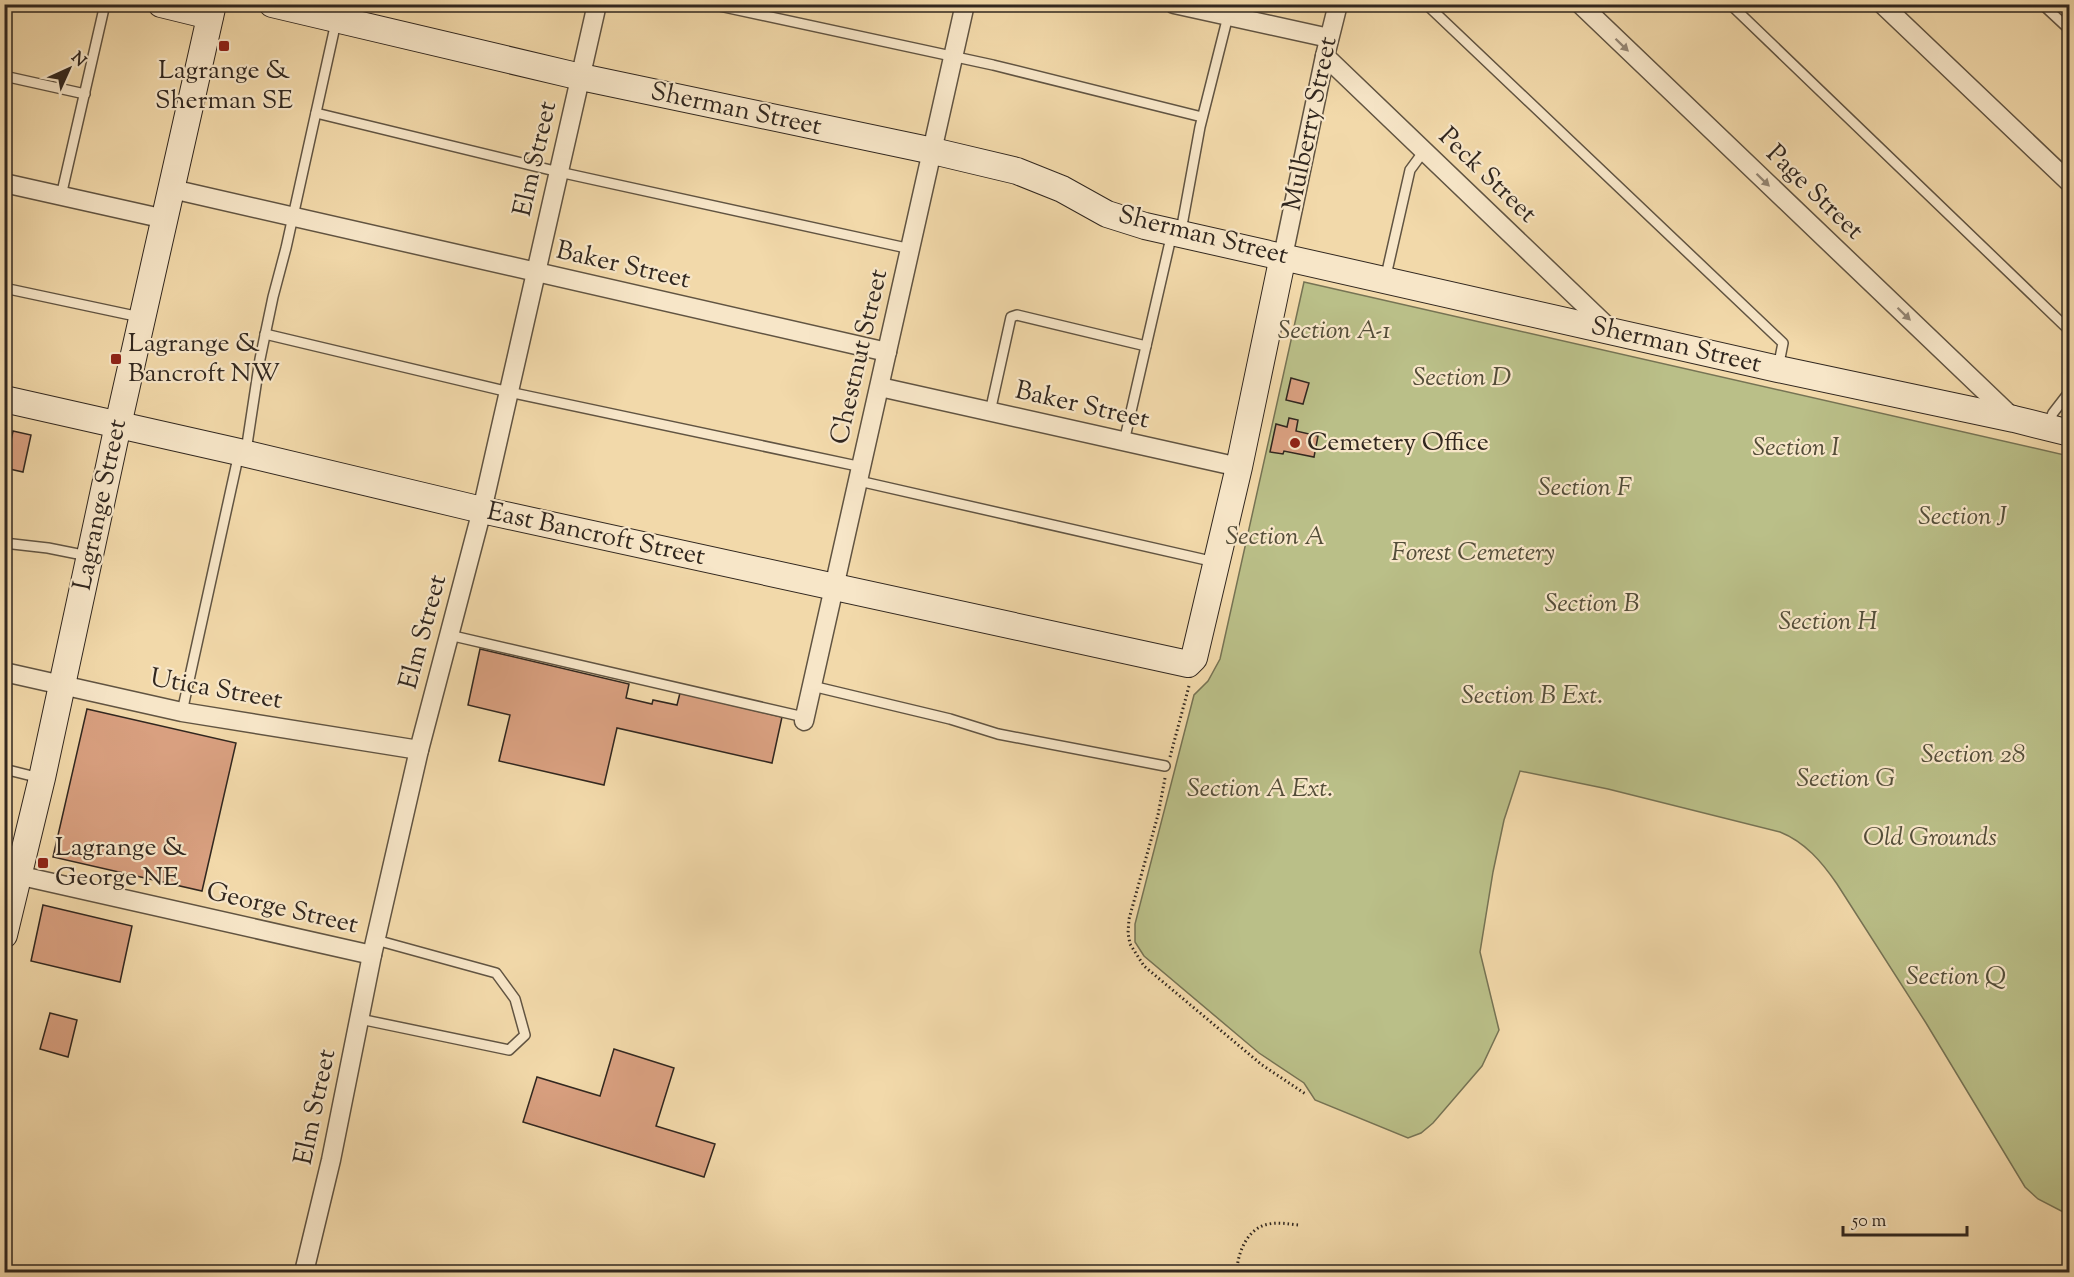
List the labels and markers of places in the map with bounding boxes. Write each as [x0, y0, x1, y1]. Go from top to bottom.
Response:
marker: Lagrange & Sherman SE [217, 39, 231, 53]
place label: Lagrange & Sherman SE [155, 53, 293, 120]
place label: Lagrange & Bancroft NW [128, 326, 280, 393]
marker: Lagrange & Bancroft NW [109, 352, 123, 366]
place label: Cemetery Office [1307, 425, 1489, 462]
marker: Cemetery Office [1288, 436, 1302, 450]
place label: Lagrange & George NE [55, 830, 187, 897]
marker: Lagrange & George NE [36, 856, 50, 870]

